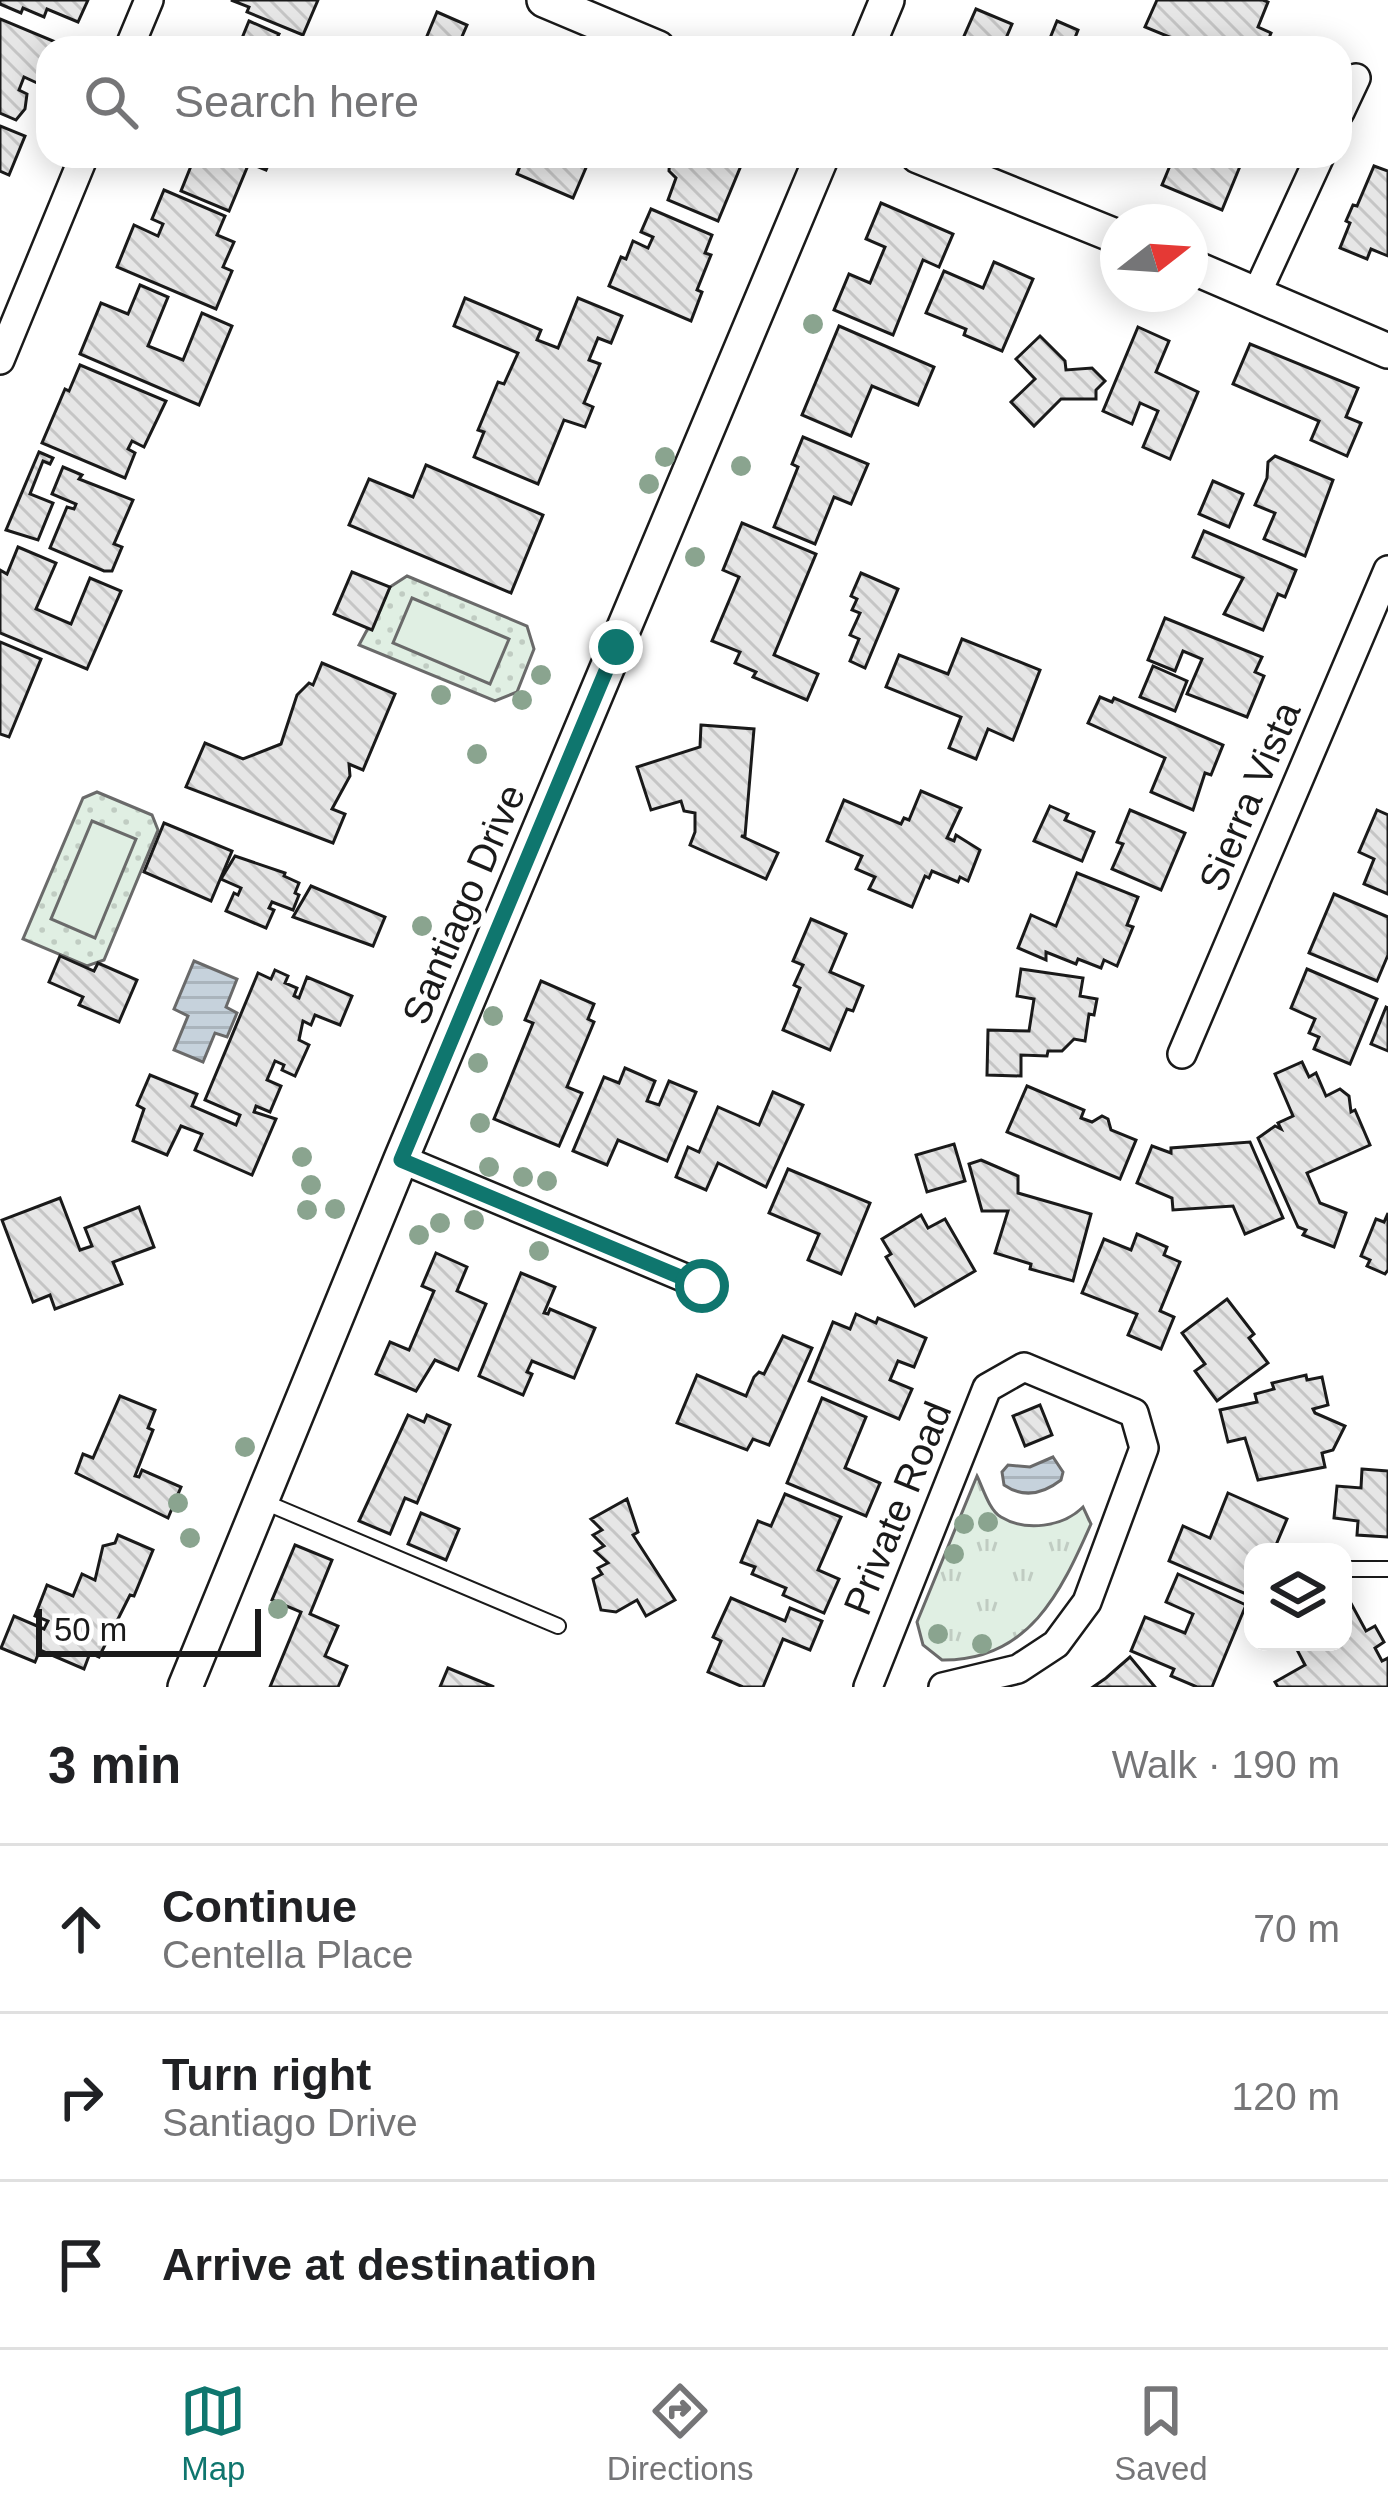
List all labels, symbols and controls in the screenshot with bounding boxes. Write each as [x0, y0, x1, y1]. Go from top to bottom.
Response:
search box [36, 36, 1352, 168]
icon: search [78, 69, 144, 135]
text: Search here [174, 76, 419, 127]
north arrow [1100, 204, 1208, 312]
route end [589, 620, 643, 674]
street label: Sierra Vista [1190, 695, 1309, 897]
street label: Santiago Drive [394, 778, 533, 1030]
route start [675, 1259, 729, 1313]
street label: Private Road [835, 1396, 960, 1621]
map controls [1244, 1543, 1352, 1651]
button: layers [1244, 1543, 1352, 1651]
scale bar [36, 1603, 261, 1656]
text: 50 m [54, 1611, 127, 1648]
text: 3 min [48, 1737, 181, 1794]
text: Walk · 190 m [1112, 1743, 1340, 1786]
text: Continue [162, 1881, 357, 1932]
icon: ahead [48, 1896, 114, 1962]
text: 70 m [1253, 1907, 1340, 1950]
text: Centella Place [162, 1933, 413, 1976]
text: Turn right [162, 2049, 371, 2100]
icon: right [48, 2064, 114, 2130]
text: 120 m [1232, 2075, 1340, 2118]
text: Santiago Drive [162, 2101, 418, 2144]
icon: arrive [48, 2232, 114, 2298]
text: Arrive at destination [162, 2239, 597, 2290]
tab: Map [180, 2378, 246, 2488]
tab: Directions [607, 2378, 754, 2488]
tab: Saved [1114, 2378, 1208, 2488]

